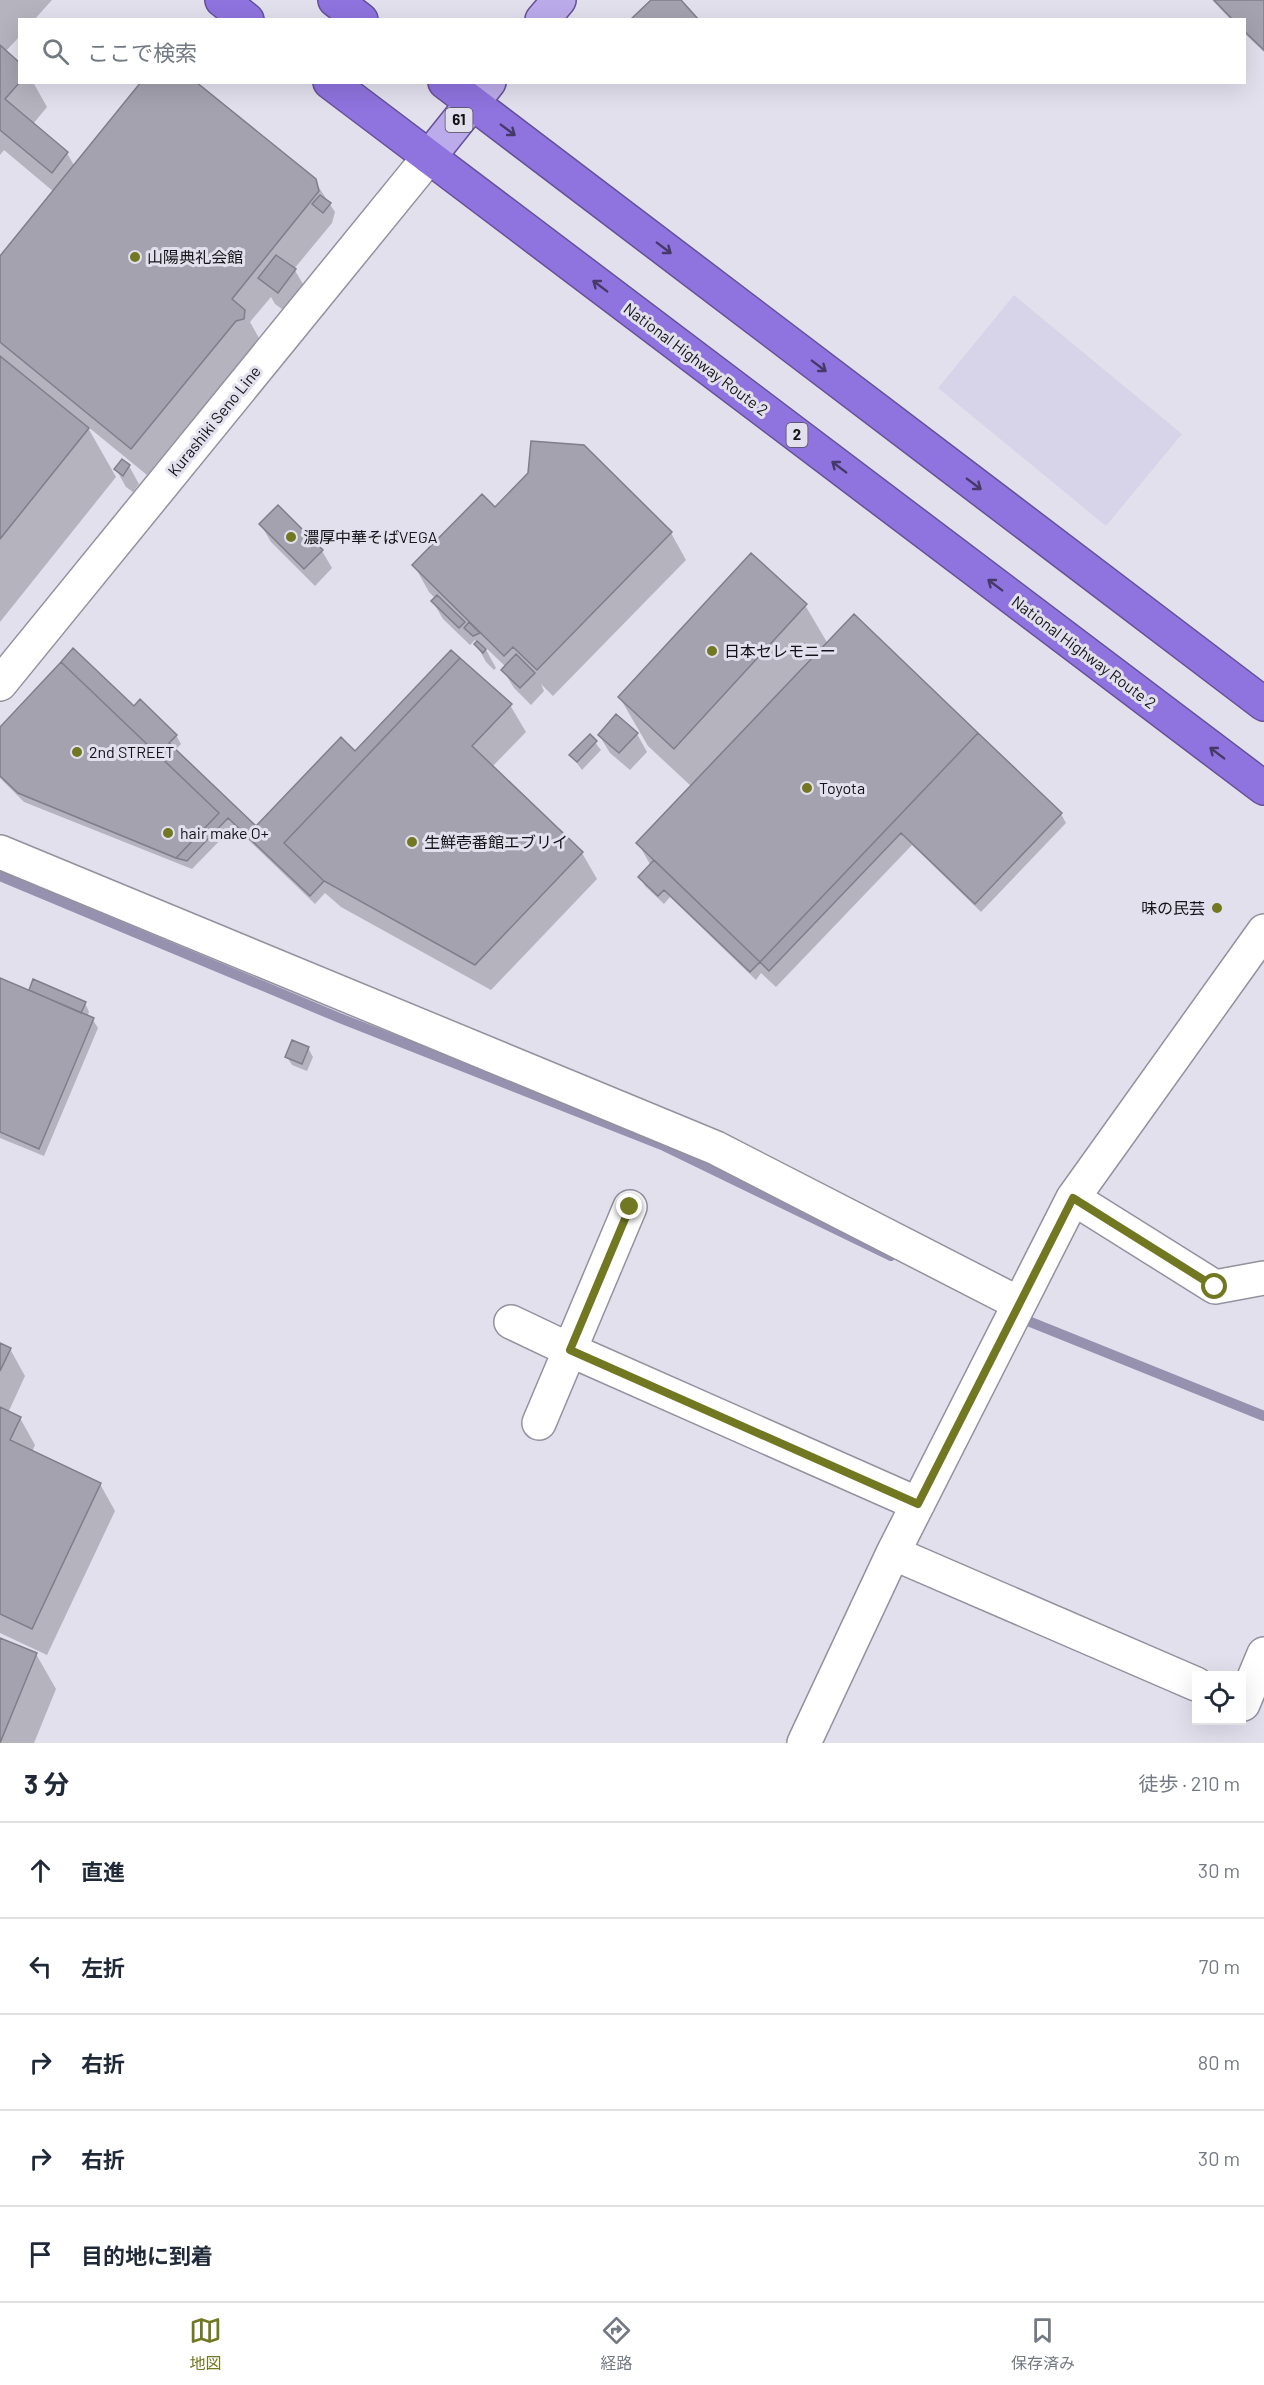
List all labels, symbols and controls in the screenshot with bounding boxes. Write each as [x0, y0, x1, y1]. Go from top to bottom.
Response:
search box [18, 18, 1246, 84]
icon: search [39, 35, 72, 68]
text: ここで検索 [87, 39, 197, 65]
road number: 61 [446, 108, 472, 132]
one-way arrow [500, 124, 516, 137]
one-way arrow [655, 242, 671, 255]
place label: 山陽典礼会館 [147, 247, 243, 266]
marker: 山陽典礼会館 [128, 250, 142, 264]
one-way arrow [592, 280, 608, 293]
street label: National Highway Route 2 [620, 298, 772, 419]
one-way arrow [811, 360, 827, 373]
street label: Kurashiki Seno Line [163, 362, 264, 480]
road number: 2 [786, 423, 808, 447]
one-way arrow [831, 461, 847, 474]
one-way arrow [966, 478, 982, 490]
place label: 濃厚中華そばVEGA [303, 527, 438, 546]
marker: 濃厚中華そばVEGA [284, 530, 298, 544]
one-way arrow [987, 578, 1003, 591]
street label: National Highway Route 2 [1008, 591, 1160, 712]
place label: 日本セレモニー [724, 641, 836, 660]
marker: 日本セレモニー [705, 644, 719, 658]
place label: 2nd STREET [89, 742, 174, 761]
marker: 2nd STREET [70, 745, 84, 759]
one-way arrow [1210, 746, 1226, 759]
place label: Toyota [819, 778, 865, 797]
marker: Toyota [800, 781, 814, 795]
place label: hair make O+ [180, 823, 269, 842]
marker: hair make O+ [161, 826, 175, 840]
place label: 生鮮壱番館エブリイ [424, 832, 568, 851]
marker: 生鮮壱番館エブリイ [405, 835, 419, 849]
place label: 味の民芸 [1141, 898, 1205, 917]
marker: 味の民芸 [1210, 901, 1224, 915]
route end [616, 1193, 642, 1219]
route start [1201, 1273, 1227, 1299]
map controls [1192, 1671, 1246, 1725]
button: locate [1192, 1671, 1246, 1725]
text: 3 分 [24, 1768, 69, 1799]
text: 徒歩 · 210 m [1139, 1771, 1240, 1795]
icon: ahead [24, 1854, 57, 1887]
text: 直進 [81, 1858, 125, 1884]
text: 30 m [1198, 1858, 1240, 1882]
icon: left [24, 1950, 57, 1983]
text: 左折 [81, 1954, 125, 1980]
text: 70 m [1199, 1954, 1240, 1978]
icon: right [24, 2046, 57, 2079]
text: 右折 [81, 2050, 125, 2076]
text: 80 m [1198, 2050, 1240, 2074]
icon: right [24, 2142, 57, 2175]
text: 右折 [81, 2146, 125, 2172]
text: 30 m [1198, 2146, 1240, 2170]
icon: arrive [24, 2238, 57, 2271]
text: 目的地に到着 [81, 2242, 213, 2268]
tab: 地図 [189, 2314, 222, 2374]
tab: 経路 [600, 2314, 633, 2374]
tab: 保存済み [1011, 2314, 1075, 2374]

